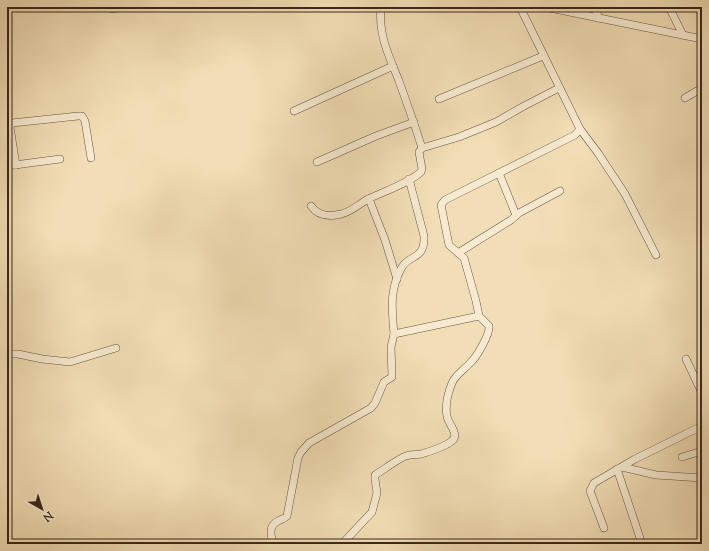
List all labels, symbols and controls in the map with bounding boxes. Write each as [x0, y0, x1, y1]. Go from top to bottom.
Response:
north arrow [22, 489, 62, 529]
text: N [39, 506, 57, 525]

